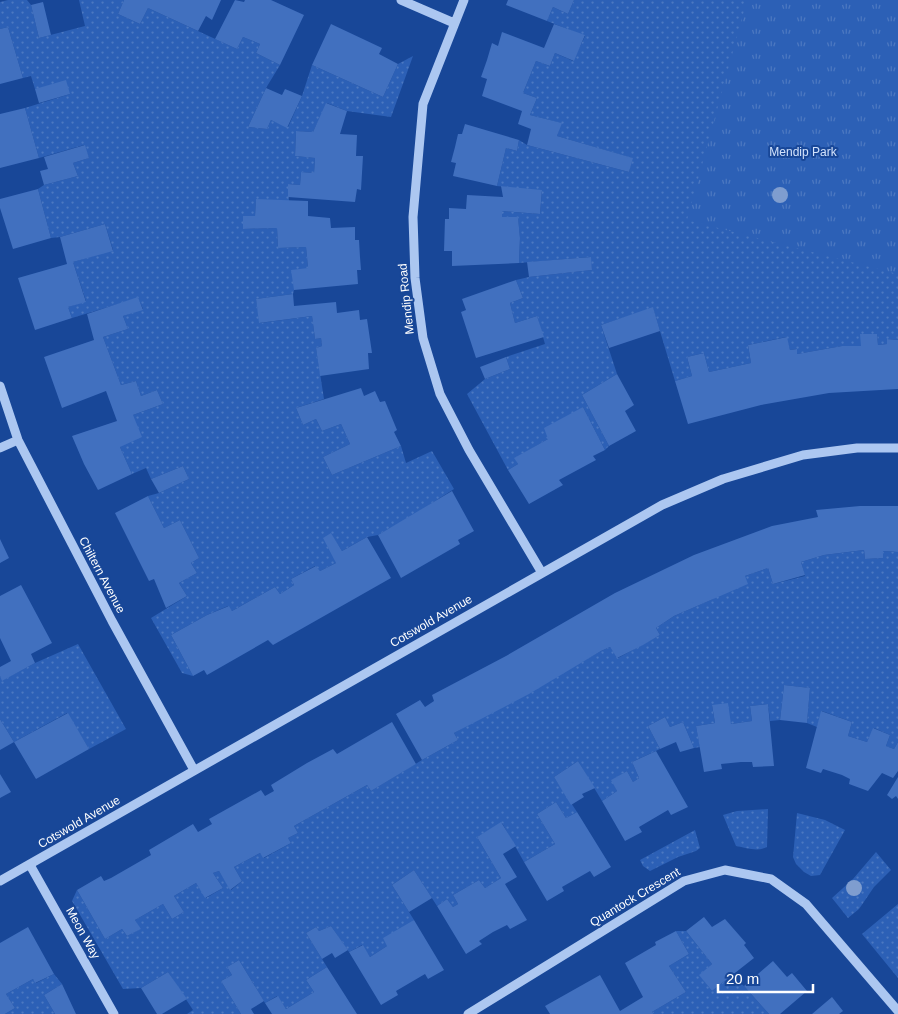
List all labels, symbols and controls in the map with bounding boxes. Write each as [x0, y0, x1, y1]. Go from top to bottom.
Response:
park label: Mendip Park [769, 145, 838, 159]
street label: Mendip Road [395, 263, 417, 335]
street label: Chiltern Avenue [76, 534, 128, 616]
street label: Cotswold Avenue [387, 592, 475, 650]
street label: Cotswold Avenue [35, 793, 123, 851]
street label: Quantock Crescent [587, 864, 683, 929]
street label: Meon Way [63, 905, 103, 961]
scale bar [718, 962, 813, 994]
text: 20 m [726, 970, 759, 987]

